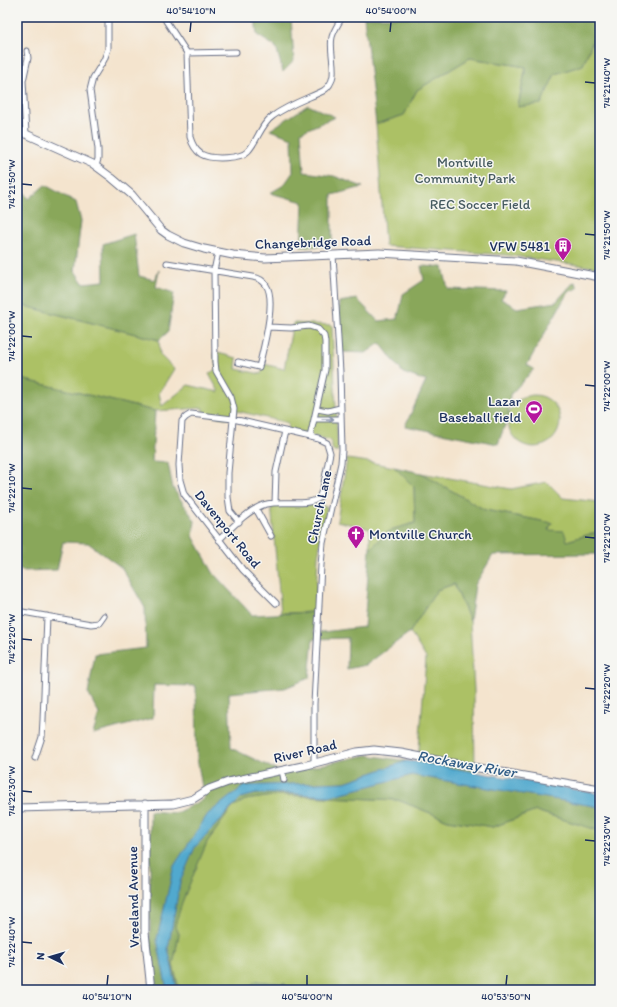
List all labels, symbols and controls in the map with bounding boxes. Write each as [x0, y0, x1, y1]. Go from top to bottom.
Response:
text: 40°54'10"N [166, 4, 216, 17]
text: 40°54'00"N [366, 4, 417, 17]
text: 74°21'40"W [600, 58, 613, 108]
park label: Montville Community Park [415, 154, 516, 187]
text: 74°21'50"W [5, 159, 18, 209]
park label: REC Soccer Field [430, 196, 531, 213]
text: 74°21'50"W [600, 210, 613, 260]
street label: Changebridge Road [255, 232, 372, 253]
building icon: VFW 5481 [553, 236, 573, 261]
place label: VFW 5481 [489, 238, 550, 255]
text: 74°22'00"W [5, 310, 18, 361]
text: 74°22'00"W [600, 360, 613, 411]
place label: Lazar Baseball field [439, 393, 522, 426]
sports icon: Lazar Baseball field [524, 399, 544, 424]
one-way arrow [321, 415, 334, 423]
text: 74°22'10"W [5, 463, 18, 513]
street label: Church Lane [303, 468, 336, 546]
street label: Davenport Road [191, 487, 265, 572]
text: 74°22'10"W [600, 513, 613, 563]
church icon: Montville Church [346, 524, 366, 549]
place label: Montville Church [369, 526, 472, 543]
text: 74°22'20"W [5, 614, 18, 664]
text: 74°22'20"W [600, 664, 613, 714]
street label: River Road [272, 736, 339, 767]
water label: Rockaway River [416, 746, 520, 782]
text: 74°22'30"W [5, 766, 18, 816]
text: 74°22'30"W [600, 816, 613, 866]
street label: Vreeland Avenue [124, 846, 143, 948]
text: 74°22'40"W [5, 916, 18, 967]
north arrow [30, 937, 70, 977]
text: N [34, 952, 47, 960]
text: 40°54'10"N [82, 990, 132, 1003]
text: 40°54'00"N [282, 990, 333, 1003]
text: 40°53'50"N [481, 990, 531, 1003]

